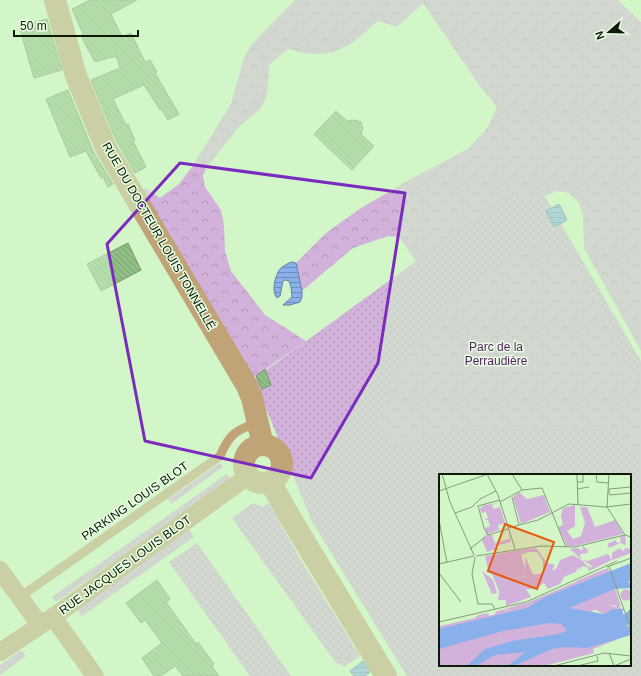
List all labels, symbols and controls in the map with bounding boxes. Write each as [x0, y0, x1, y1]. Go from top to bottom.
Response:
scale bar [14, 12, 138, 38]
north arrow [589, 12, 629, 52]
text: 50 m [20, 19, 47, 33]
text: N [593, 30, 607, 41]
street label: RUE DU DOCTEUR LOUIS TONNELLÉ [99, 139, 219, 332]
park label: Parc de la Perraudière [465, 340, 528, 368]
street label: PARKING LOUIS BLOT [79, 458, 192, 543]
inset map [439, 474, 631, 666]
street label: RUE JACQUES LOUIS BLOT [56, 512, 194, 618]

